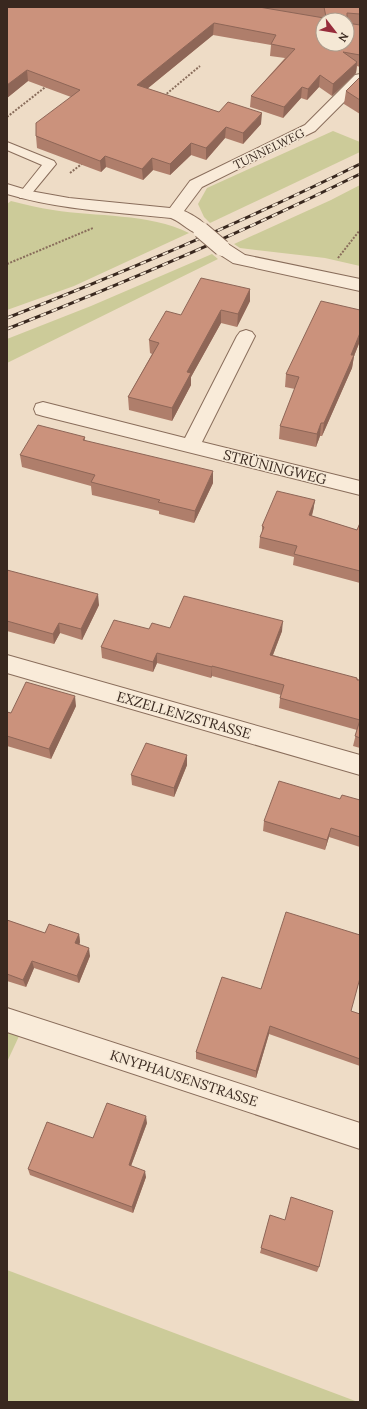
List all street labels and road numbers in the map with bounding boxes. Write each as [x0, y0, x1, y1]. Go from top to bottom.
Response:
street label: TUNNELWEG [231, 125, 307, 172]
street label: STRÜNINGWEG [221, 445, 329, 489]
street label: EXZELLENZSTRASSE [115, 687, 253, 743]
street label: KNYPHAUSENSTRASSE [108, 1046, 261, 1111]

